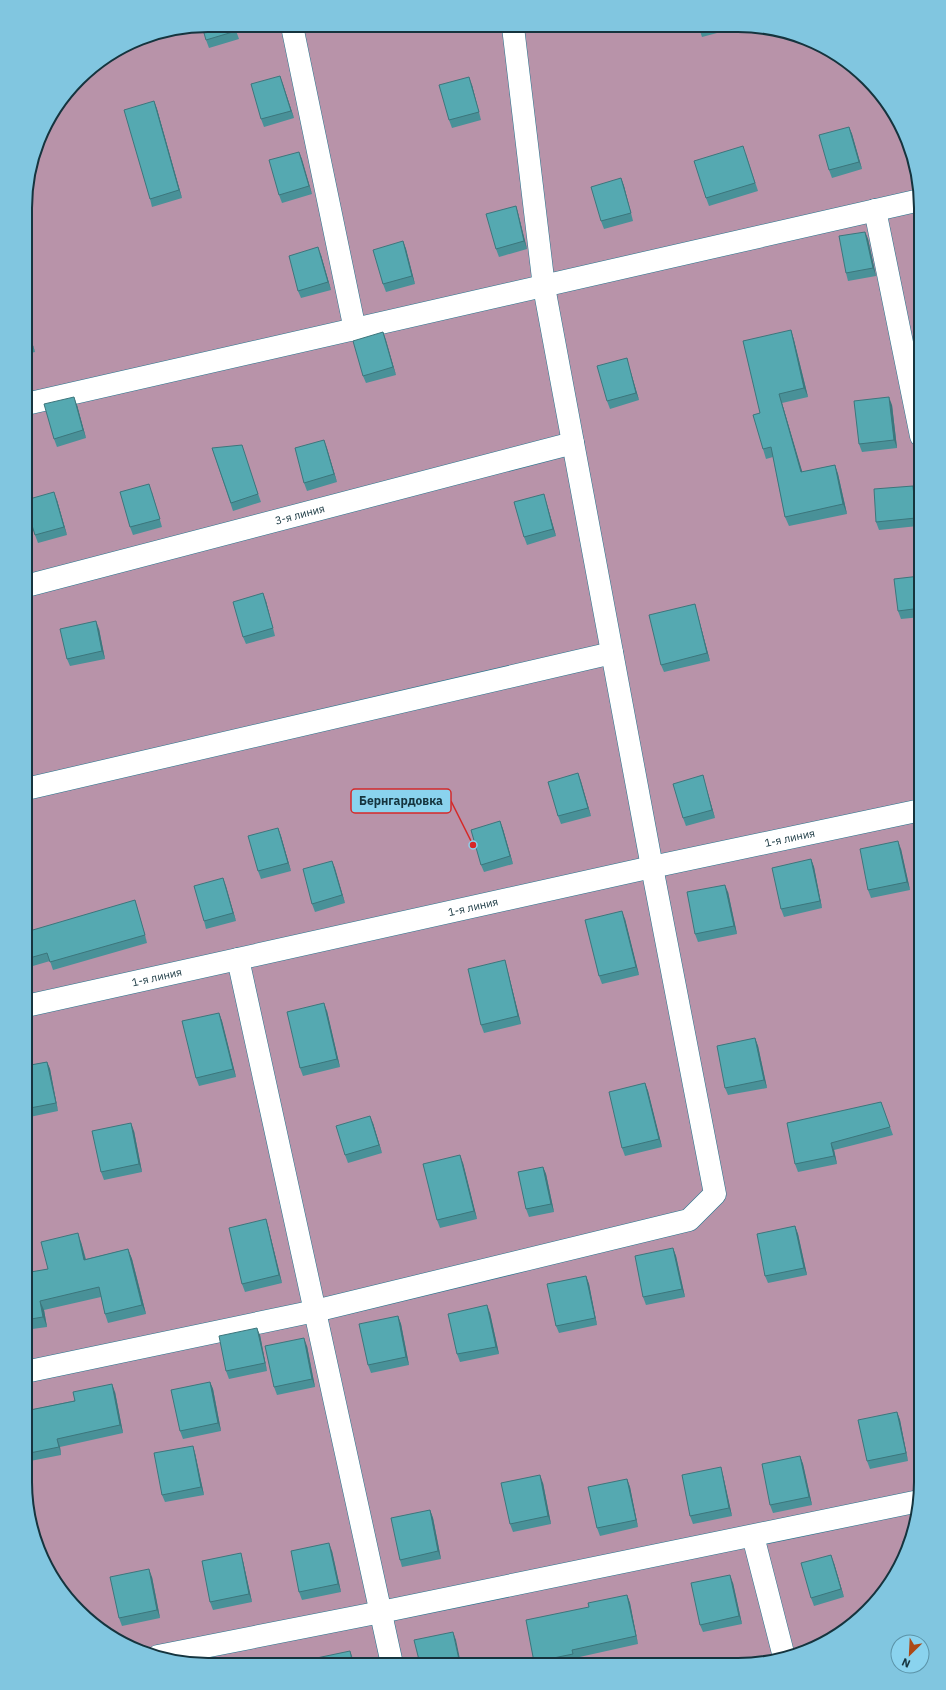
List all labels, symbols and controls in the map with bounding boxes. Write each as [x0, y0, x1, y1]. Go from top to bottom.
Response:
street label: 3-я линия [273, 501, 326, 528]
callout: Бернгардовка [351, 789, 451, 813]
text: Бернгардовка [359, 793, 443, 808]
street label: 1-я линия [763, 826, 816, 850]
street label: 1-я линия [447, 894, 500, 919]
street label: 1-я линия [130, 965, 183, 989]
north arrow [890, 1634, 930, 1674]
text: N [899, 1655, 912, 1671]

